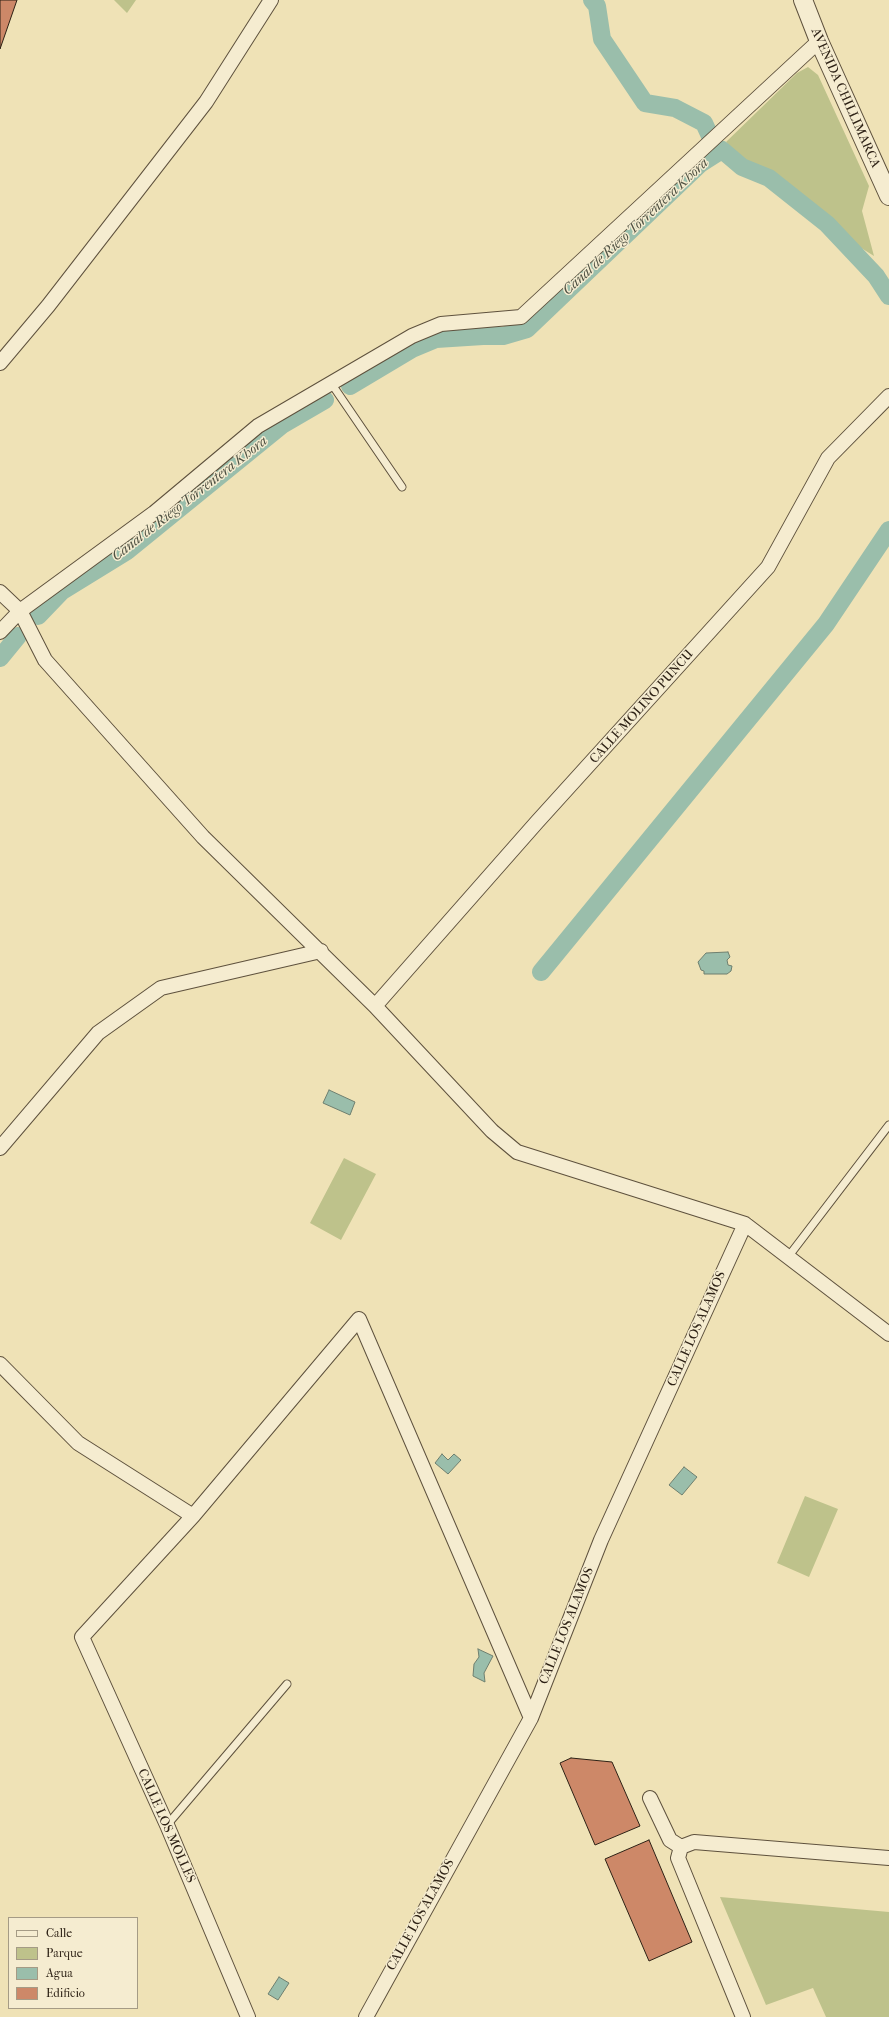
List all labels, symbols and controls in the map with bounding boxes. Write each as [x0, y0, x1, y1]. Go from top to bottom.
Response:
street label: AVENIDA CHILLIMARCA [807, 26, 883, 170]
water label: Canal de Riego Torrentera Khora [560, 155, 712, 299]
water label: Canal de Riego Torrentera Khora [109, 433, 271, 565]
street label: CALLE MOLINO PUNCU [587, 647, 697, 767]
street label: CALLE LOS ALAMOS [664, 1269, 730, 1389]
street label: CALLE LOS ALAMOS [536, 1565, 598, 1687]
street label: CALLE LOS MOLLES [134, 1766, 198, 1886]
street label: CALLE LOS ALAMOS [384, 1857, 458, 1973]
legend [8, 1917, 138, 2009]
text: Calle [46, 1926, 72, 1940]
text: Parque [46, 1946, 83, 1960]
text: Agua [46, 1966, 73, 1980]
text: Edificio [46, 1986, 85, 2000]

